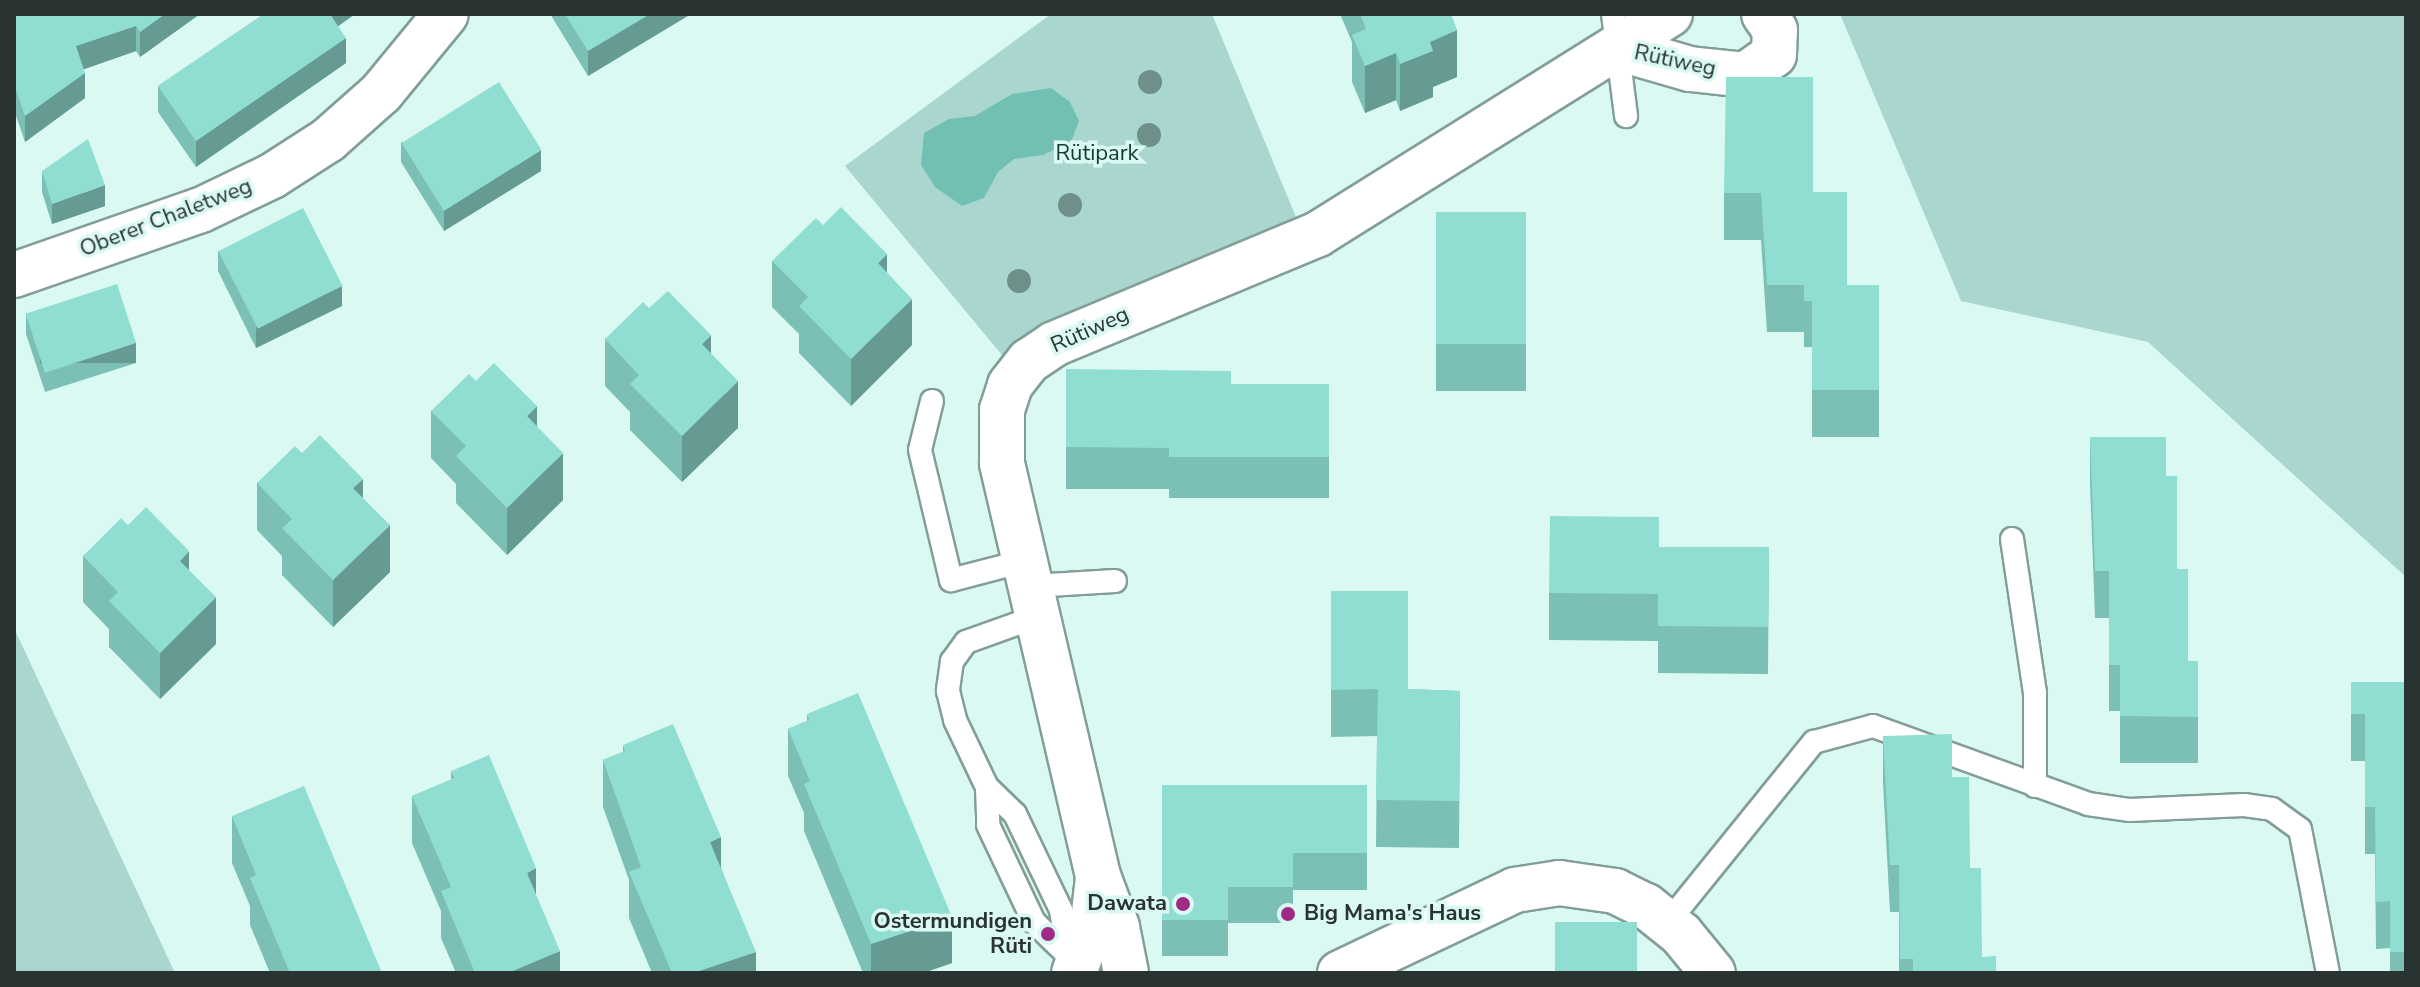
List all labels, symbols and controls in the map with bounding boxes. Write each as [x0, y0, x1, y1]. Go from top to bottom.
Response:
street label: Rütiweg [1632, 39, 1718, 83]
park label: Rütipark [1055, 141, 1139, 167]
street label: Oberer Chaletweg [76, 173, 256, 263]
street label: Rütiweg [1047, 301, 1133, 359]
place label: Dawata [1087, 891, 1167, 917]
marker: Dawata [1174, 895, 1192, 913]
place label: Big Mama's Haus [1304, 901, 1481, 927]
marker: Big Mama's Haus [1279, 905, 1297, 923]
place label: Ostermundigen Rüti [873, 908, 1032, 960]
marker: Ostermundigen Rüti [1039, 925, 1057, 943]

